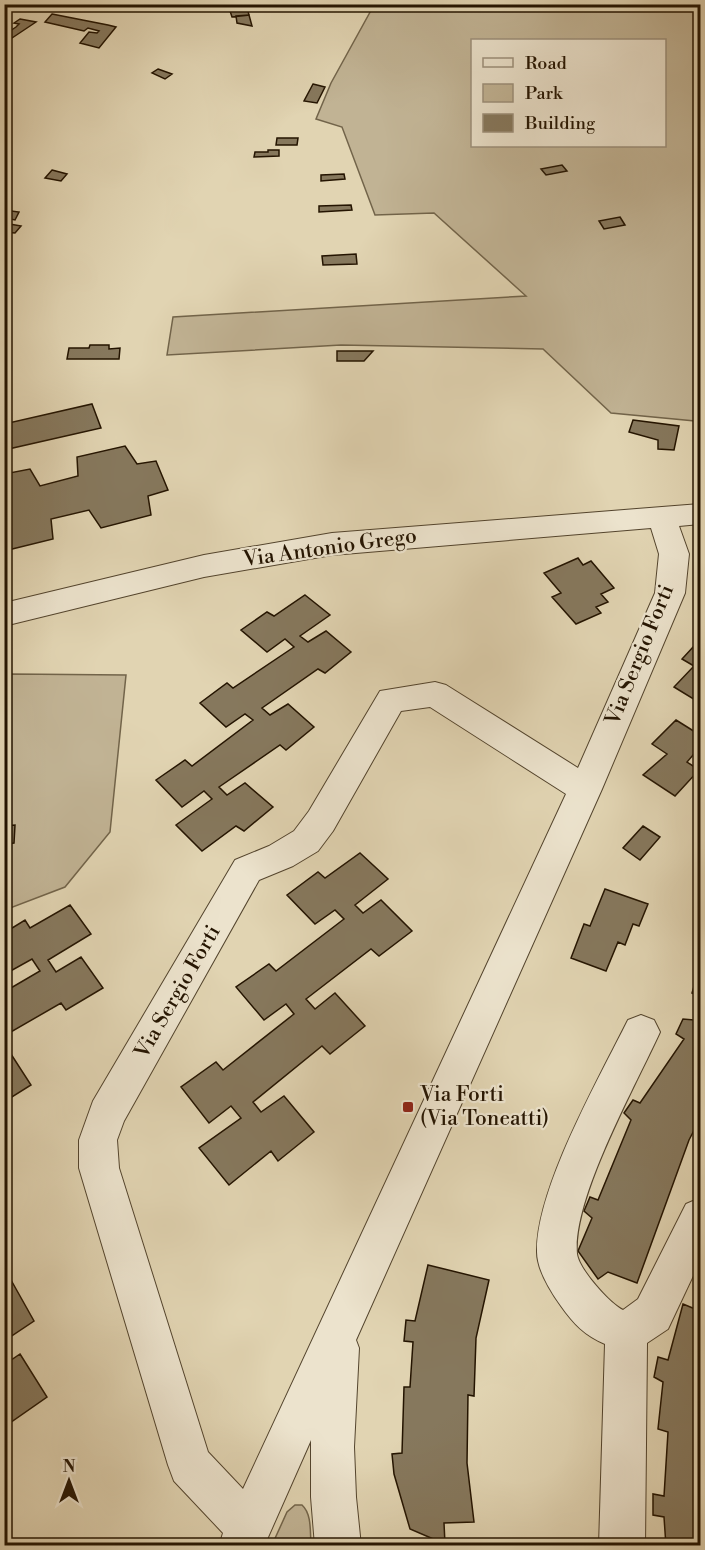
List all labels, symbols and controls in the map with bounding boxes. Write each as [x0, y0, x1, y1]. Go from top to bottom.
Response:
legend [471, 39, 666, 147]
text: Road [525, 52, 568, 75]
text: Park [525, 82, 564, 105]
text: Building [524, 112, 596, 135]
street label: Via Antonio Grego [241, 523, 418, 573]
street label: Via Sergio Forti [600, 581, 680, 730]
street label: Via Sergio Forti [129, 921, 227, 1064]
place label: Via Forti (Via Toneatti) [419, 1082, 549, 1132]
marker: Via Forti (Via Toneatti) [401, 1100, 415, 1114]
north arrow [39, 1451, 99, 1511]
text: N [63, 1457, 76, 1477]

